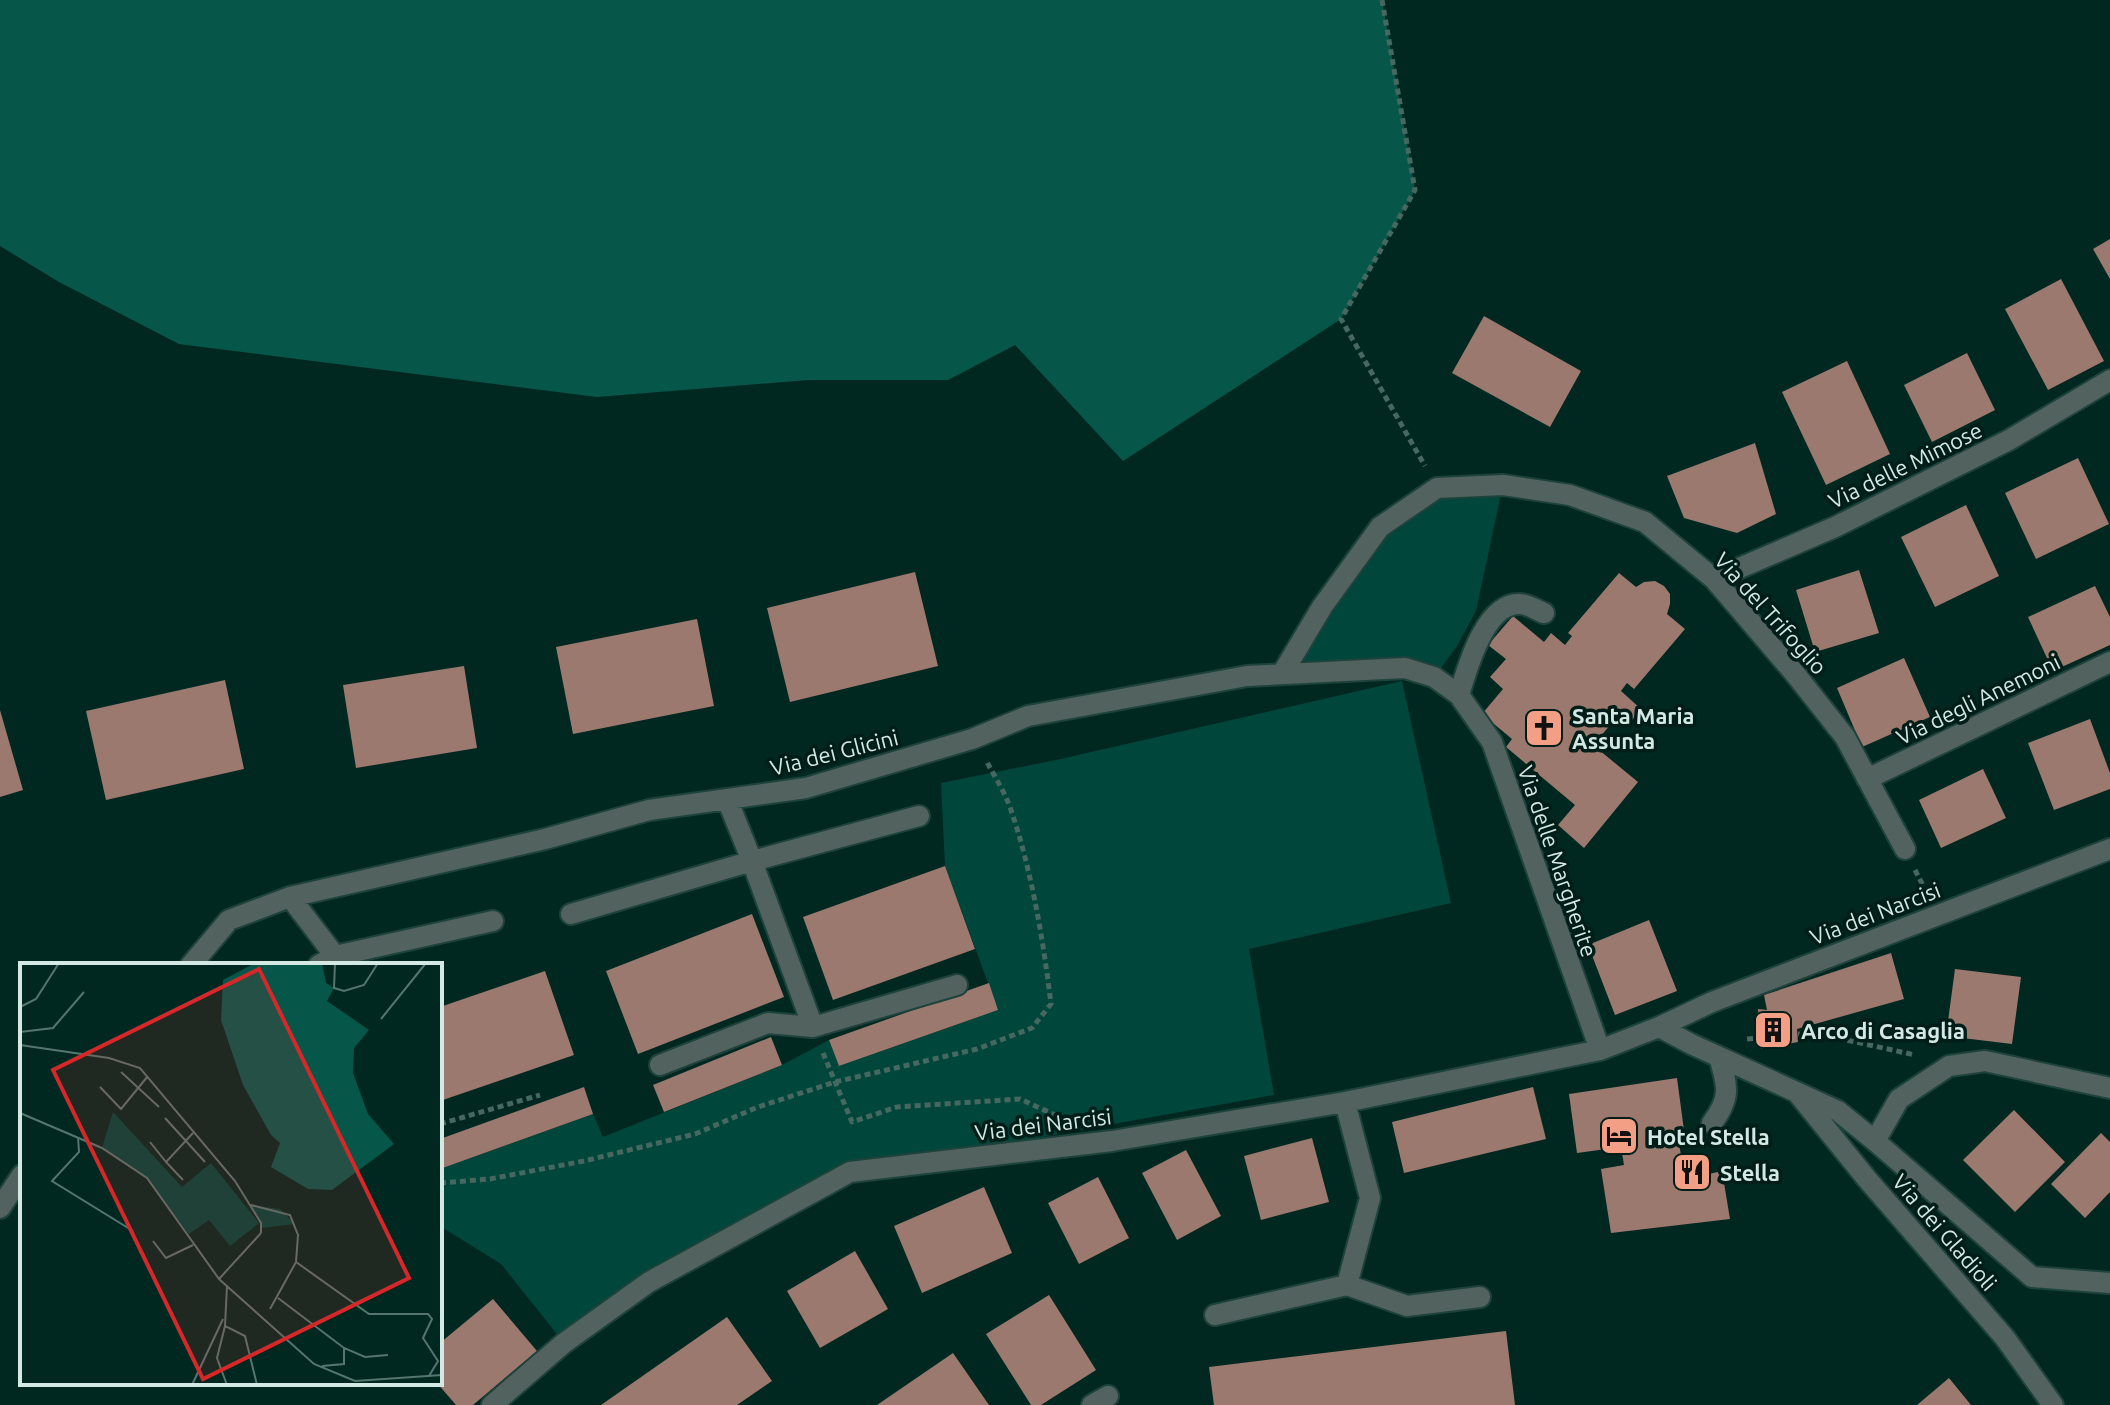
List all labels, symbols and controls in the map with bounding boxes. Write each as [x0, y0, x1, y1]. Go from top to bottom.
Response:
street label: Via delle Mimose [1824, 417, 1986, 513]
street label: Via del Trifoglio [1710, 547, 1832, 679]
street label: Via degli Anemoni [1892, 649, 2064, 749]
place label: Santa Maria Assunta [1572, 703, 1694, 753]
church icon: Santa Maria Assunta [1523, 707, 1565, 749]
street label: Via dei Glicini [767, 724, 901, 780]
street label: Via delle Margherite [1514, 762, 1602, 960]
street label: Via dei Narcisi [1806, 877, 1944, 949]
inset map [20, 963, 442, 1385]
building icon: Arco di Casaglia [1752, 1009, 1794, 1051]
place label: Arco di Casaglia [1801, 1018, 1965, 1043]
street label: Via dei Narcisi [973, 1103, 1113, 1145]
hotel icon: Hotel Stella [1598, 1115, 1640, 1157]
place label: Hotel Stella [1647, 1124, 1770, 1149]
restaurant icon: Stella [1671, 1151, 1713, 1193]
place label: Stella [1720, 1160, 1780, 1185]
street label: Via dei Gladioli [1888, 1169, 2002, 1295]

